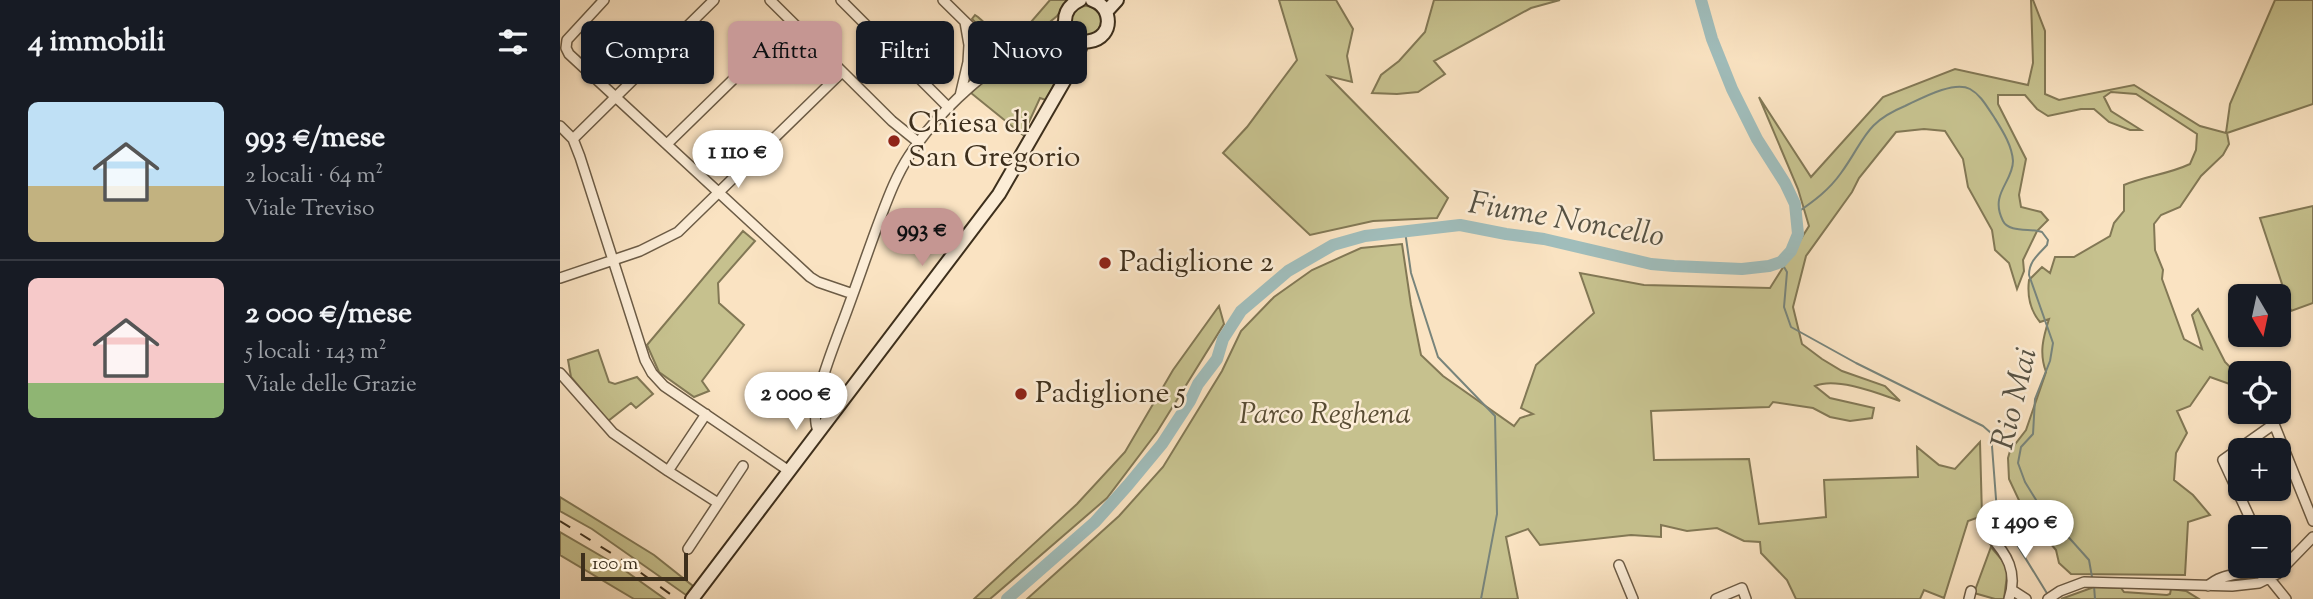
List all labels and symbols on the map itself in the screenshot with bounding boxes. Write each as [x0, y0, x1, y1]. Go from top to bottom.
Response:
place label: Chiesa di San Gregorio [908, 103, 1081, 180]
pin: 1 110 € [673, 130, 803, 190]
marker: Chiesa di San Gregorio [886, 133, 902, 149]
water label: Fiume Noncello [1464, 181, 1668, 261]
pin: 993 € [873, 208, 971, 268]
place label: Padiglione 2 [1119, 242, 1274, 285]
marker: Padiglione 2 [1097, 255, 1113, 271]
north arrow [2228, 284, 2291, 346]
water label: Rio Mai [1981, 343, 2051, 455]
pin: 2 000 € [731, 372, 861, 432]
place label: Padiglione 5 [1035, 373, 1186, 416]
marker: Padiglione 5 [1013, 386, 1029, 402]
park label: Parco Reghena [1239, 394, 1411, 437]
pin: 1 490 € [1960, 500, 2090, 560]
scale bar [581, 550, 688, 582]

